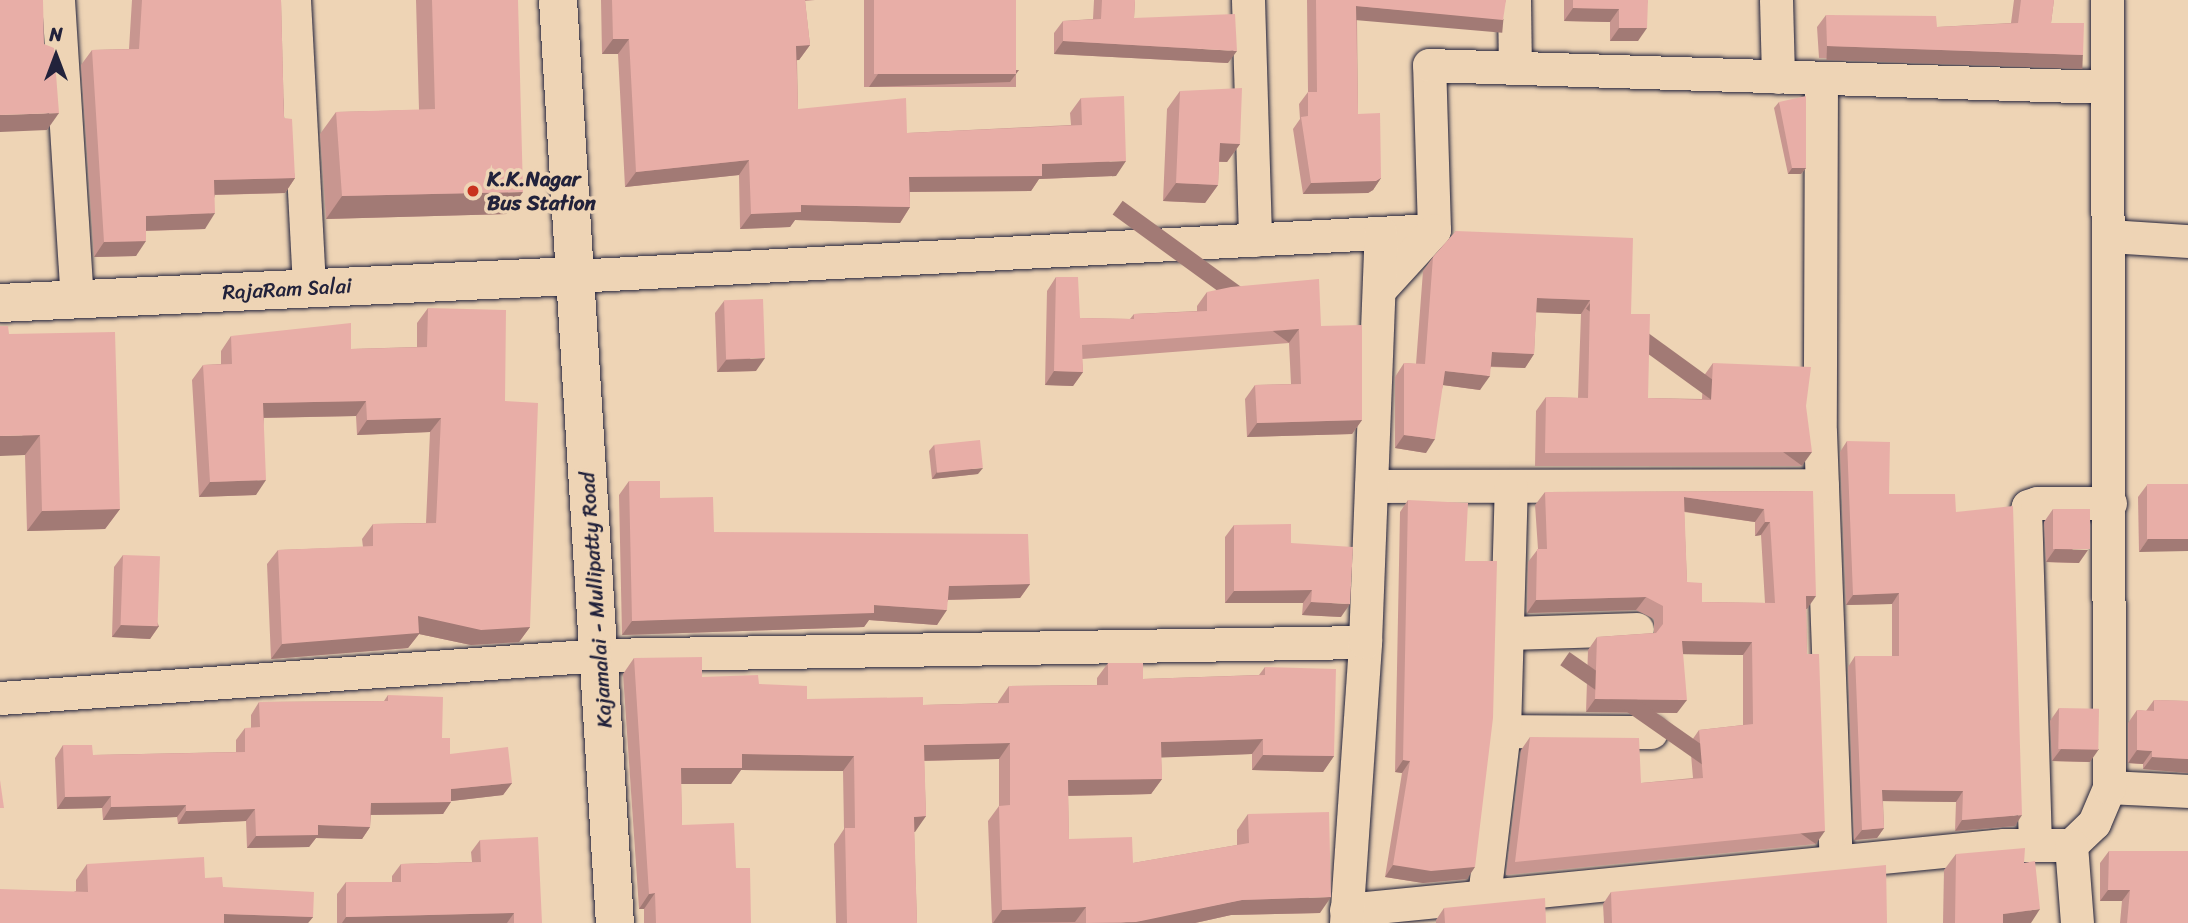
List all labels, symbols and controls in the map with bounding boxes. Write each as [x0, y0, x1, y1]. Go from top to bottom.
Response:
text: N [49, 18, 63, 51]
north arrow [21, 21, 91, 91]
place label: K.K.Nagar Bus Station [487, 166, 596, 216]
marker: K.K.Nagar Bus Station [465, 183, 481, 199]
street label: RajaRam Salai [221, 273, 353, 305]
street label: Kajamalai - Mullipatty Road [574, 471, 618, 729]

